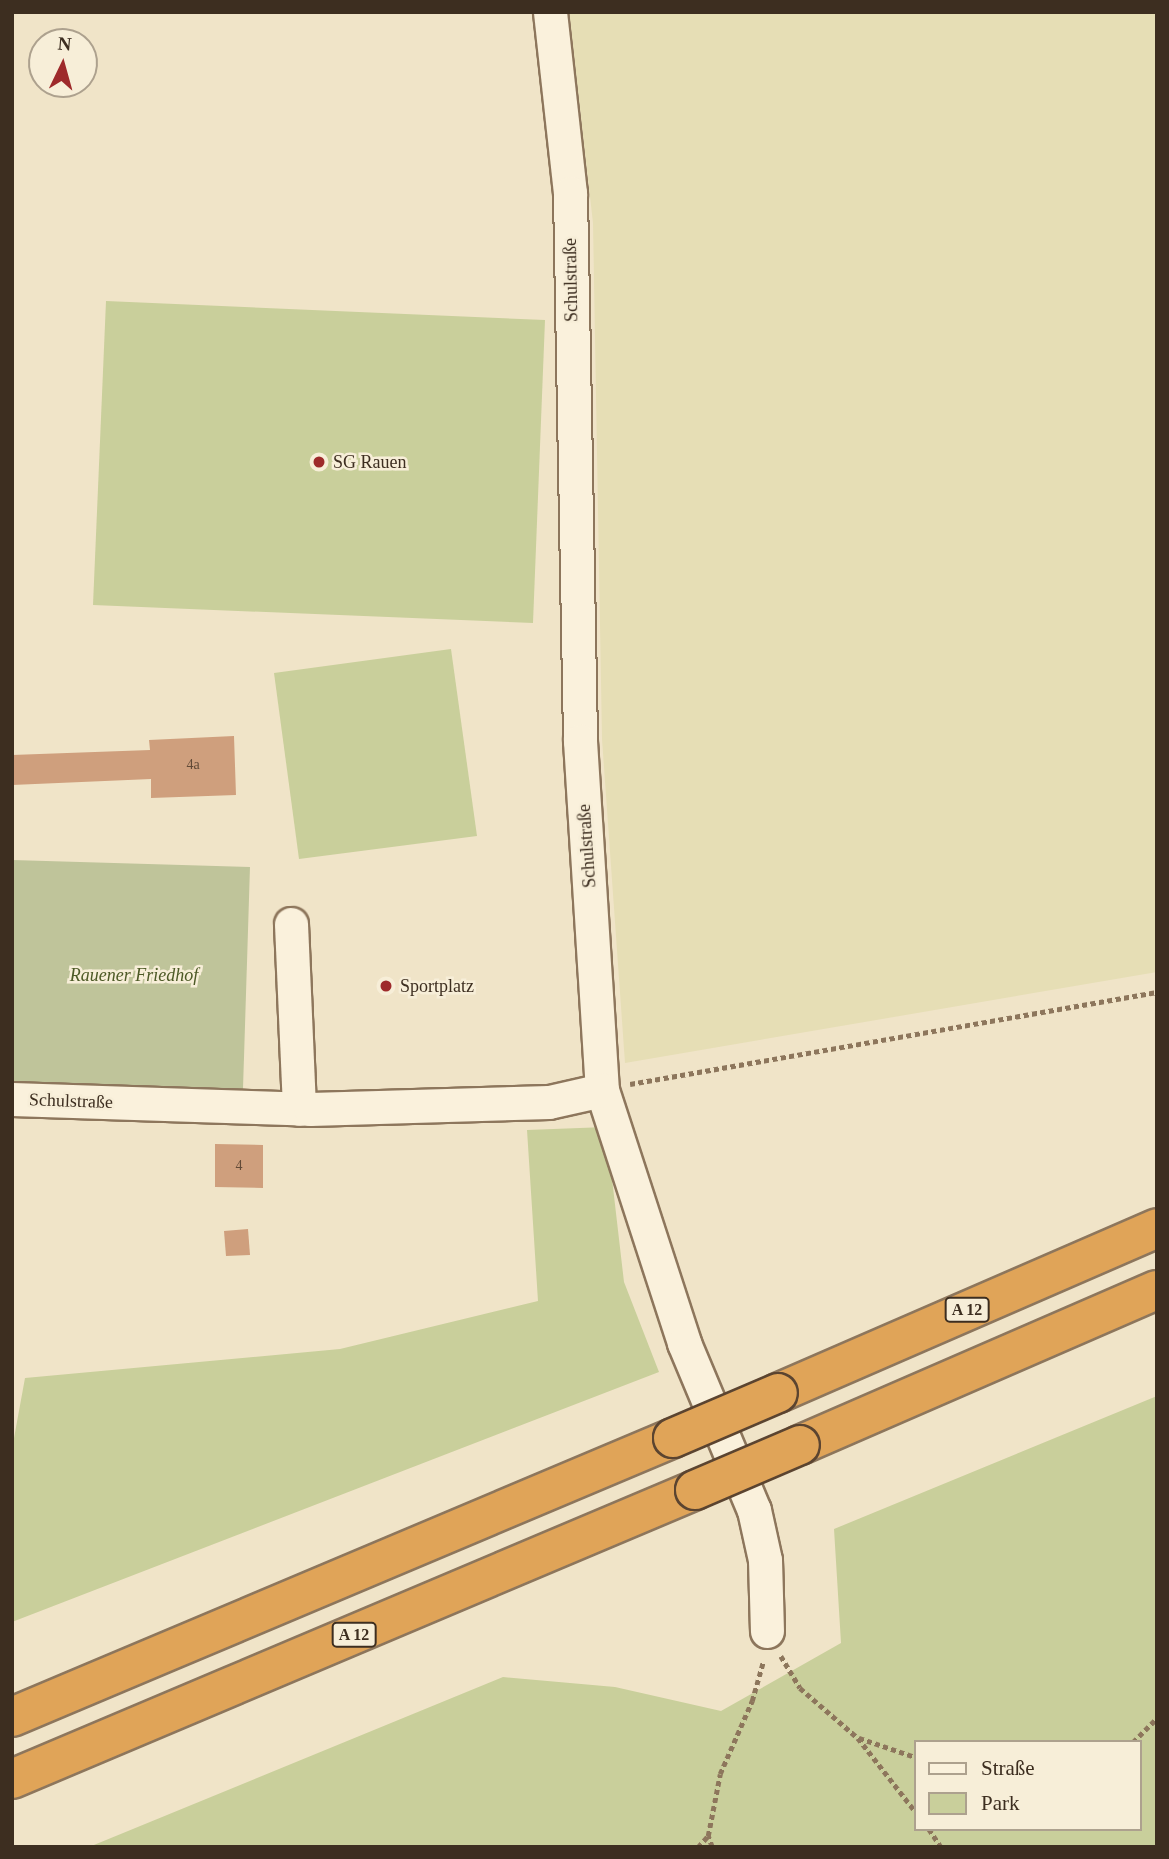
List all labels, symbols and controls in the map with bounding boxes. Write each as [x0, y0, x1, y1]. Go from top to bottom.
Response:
north arrow [28, 28, 98, 98]
text: N [57, 33, 72, 55]
street label: Schulstraße [559, 238, 583, 322]
place label: SG Rauen [333, 451, 406, 473]
marker: SG Rauen [311, 454, 327, 470]
house number: 4a [186, 757, 200, 773]
street label: Schulstraße [573, 803, 601, 889]
park label: Rauener Friedhof [70, 964, 198, 986]
place label: Sportplatz [400, 975, 474, 997]
marker: Sportplatz [378, 978, 394, 994]
street label: Schulstraße [29, 1089, 113, 1113]
house number: 4 [236, 1158, 243, 1174]
road number: A 12 [942, 1298, 992, 1322]
road number: A 12 [330, 1623, 378, 1648]
legend [914, 1740, 1141, 1831]
text: Straße [981, 1756, 1035, 1780]
text: Park [981, 1791, 1020, 1815]

